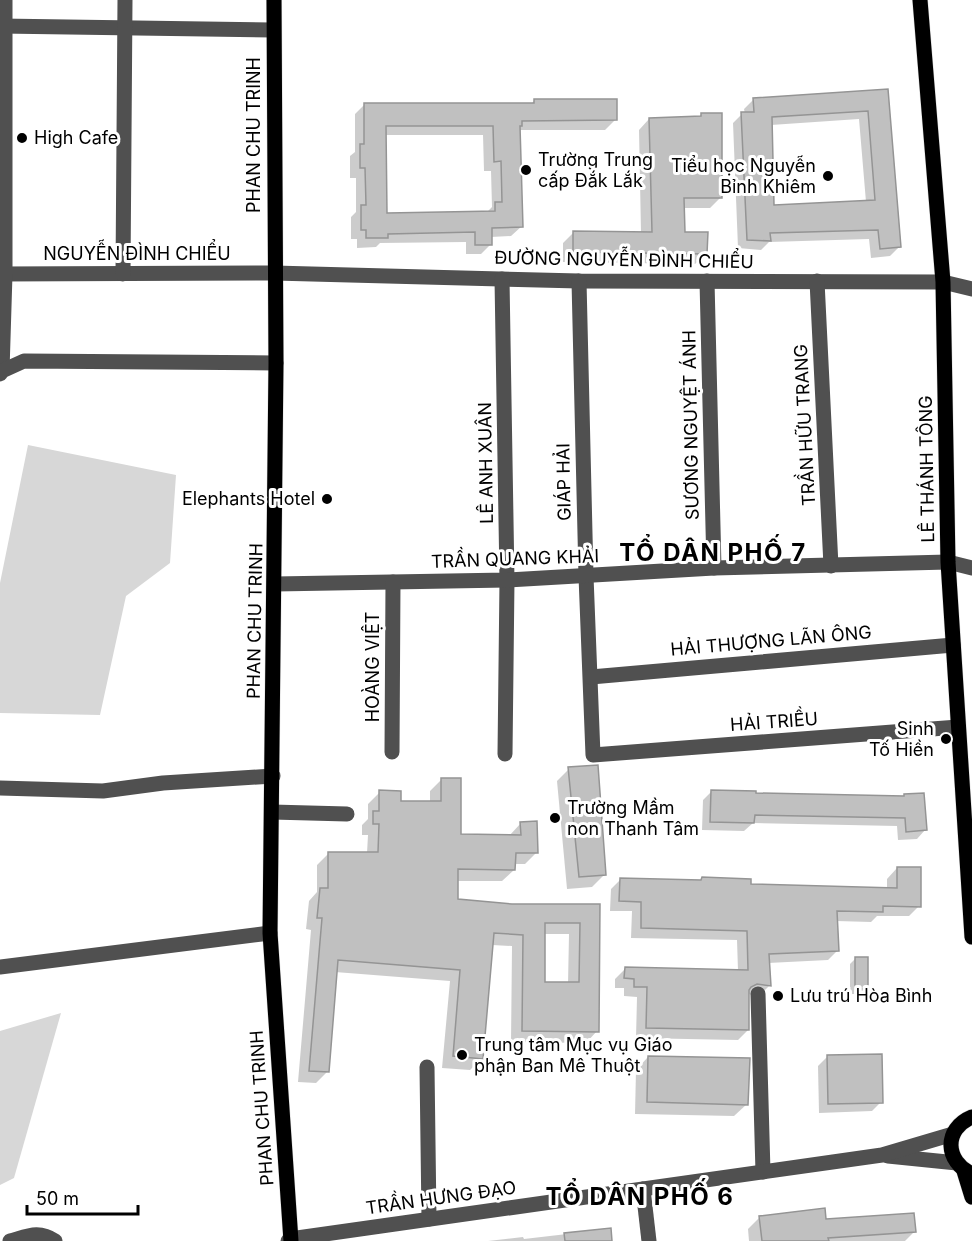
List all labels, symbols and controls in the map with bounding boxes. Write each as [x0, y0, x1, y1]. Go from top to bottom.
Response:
street label: PHAN CHU TRINH [243, 57, 264, 213]
place label: High Cafe [34, 127, 118, 148]
marker: High Cafe [15, 131, 29, 145]
place label: Trường Trung cấp Đắk Lắk [538, 149, 653, 191]
place label: Tiểu học Nguyễn Bỉnh Khiêm [671, 155, 816, 197]
marker: Trường Trung cấp Đắk Lắk [519, 163, 533, 177]
marker: Tiểu học Nguyễn Bỉnh Khiêm [821, 169, 835, 183]
street label: NGUYỄN ĐÌNH CHIỂU [43, 239, 231, 264]
street label: ĐƯỜNG NGUYỄN ĐÌNH CHIỂU [494, 243, 754, 272]
street label: SƯƠNG NGUYỆT ÁNH [677, 330, 703, 520]
street label: TRẦN HỮU TRANG [786, 344, 819, 507]
street label: LÊ THÁNH TÔNG [914, 395, 938, 543]
street label: LÊ ANH XUÂN [473, 402, 497, 524]
street label: GIÁP HẢI [551, 443, 575, 521]
place label: Elephants Hotel [182, 488, 315, 509]
marker: Elephants Hotel [320, 492, 334, 506]
district label: TỔ DÂN PHỐ 7 [619, 534, 807, 567]
street label: TRẦN QUANG KHẢI [430, 541, 599, 572]
street label: PHAN CHU TRINH [243, 543, 266, 699]
street label: HOÀNG VIỆT [361, 612, 383, 722]
street label: HẢI THƯỢNG LÃN ÔNG [669, 620, 872, 660]
street label: HẢI TRIỀU [729, 704, 819, 735]
place label: Sinh Tố Hiền [869, 718, 934, 760]
marker: Sinh Tố Hiền [939, 732, 953, 746]
place label: Trường Mầm non Thanh Tâm [567, 797, 699, 839]
marker: Trường Mầm non Thanh Tâm [548, 811, 562, 825]
place label: Lưu trú Hòa Bình [790, 985, 932, 1006]
marker: Lưu trú Hòa Bình [771, 989, 785, 1003]
street label: PHAN CHU TRINH [246, 1030, 277, 1187]
place label: Trung tâm Mục vụ Giáo phận Ban Mê Thuột [474, 1034, 672, 1076]
marker: Trung tâm Mục vụ Giáo phận Ban Mê Thuột [455, 1048, 469, 1062]
street label: TRẦN HƯNG ĐẠO [364, 1173, 517, 1218]
scale bar [27, 1178, 138, 1216]
district label: TỔ DÂN PHỐ 6 [546, 1178, 734, 1211]
text: 50 m [36, 1188, 79, 1209]

